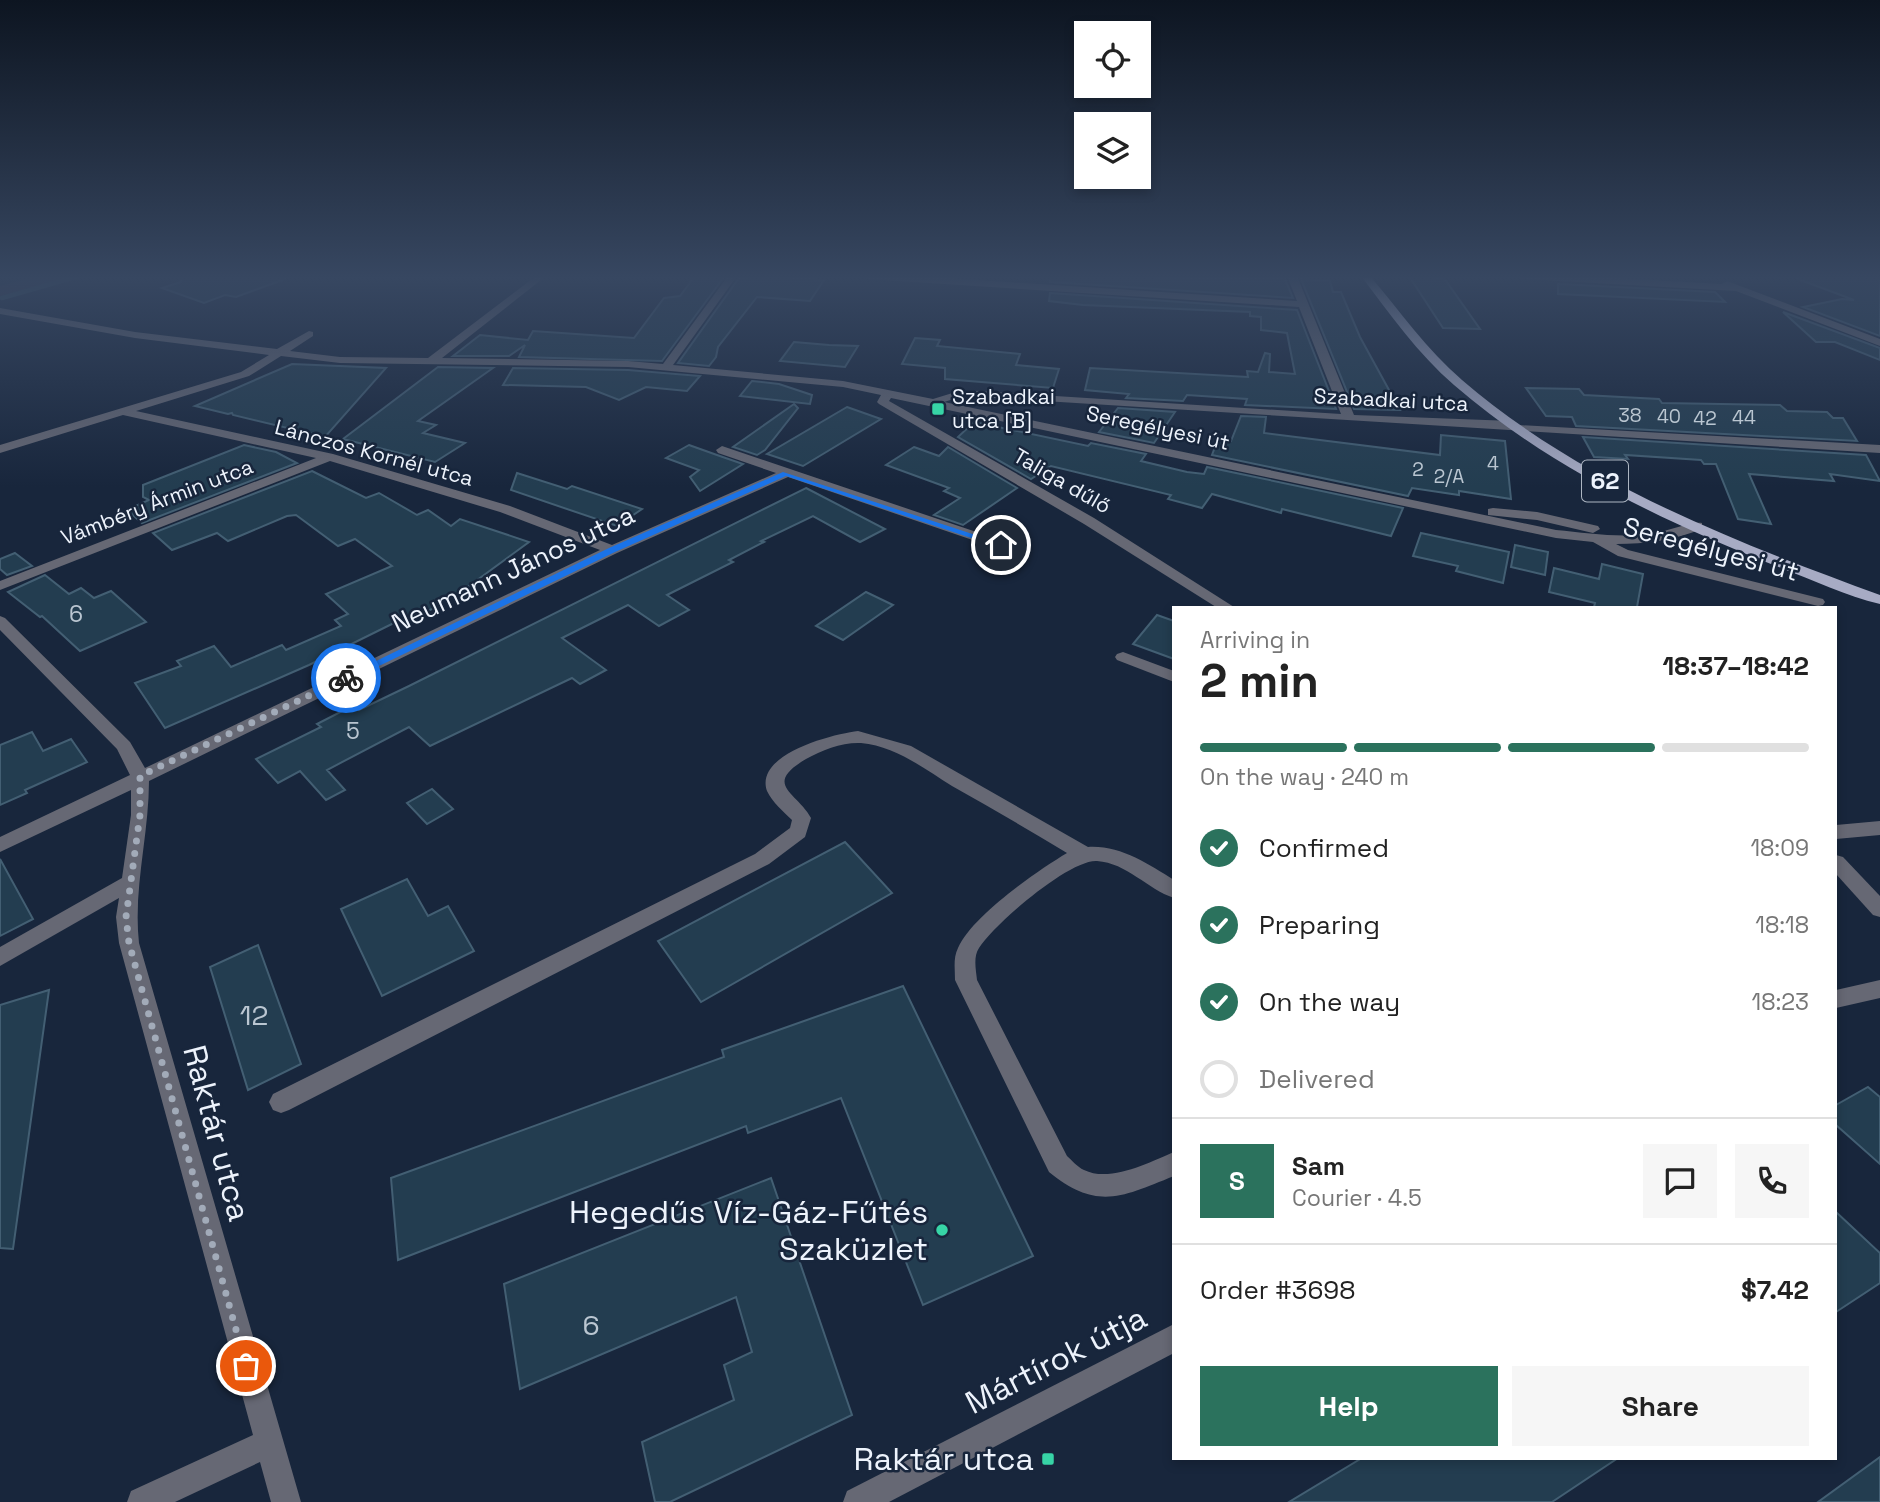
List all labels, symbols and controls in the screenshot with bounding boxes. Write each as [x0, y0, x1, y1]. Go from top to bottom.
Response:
map controls [1074, 21, 1151, 189]
button: locate [1074, 21, 1151, 98]
button: layers [1074, 112, 1151, 189]
street label: Szabadkai utca [1313, 382, 1469, 417]
place label: Szabadkai utca [B] [952, 383, 1055, 434]
street label: Seregélyesi út [1084, 399, 1232, 456]
marker: Szabadkai utca [B] [930, 401, 946, 417]
house number: 38 [1618, 403, 1642, 428]
house number: 40 [1657, 404, 1681, 429]
house number: 44 [1732, 405, 1756, 430]
house number: 42 [1693, 406, 1717, 431]
street label: Lánczos Kornél utca [272, 413, 476, 492]
street label: Taliga dűlő [1009, 442, 1116, 519]
house number: 4 [1487, 451, 1499, 476]
street label: Vámbéry Ármin utca [57, 452, 257, 551]
house number: 2 [1412, 457, 1424, 482]
road number: 62 [1582, 460, 1628, 502]
house number: 2/A [1434, 464, 1464, 489]
street label: Neumann János utca [386, 498, 640, 640]
street label: Seregélyesi út [1619, 509, 1803, 589]
pin [971, 515, 1031, 575]
icon: home [982, 526, 1020, 564]
house number: 6 [69, 599, 83, 629]
text: Arriving in [1200, 625, 1310, 655]
courier [311, 643, 381, 713]
text: 18:37–18:42 [1663, 649, 1809, 683]
text: 2 min [1200, 652, 1319, 710]
icon: bike [327, 659, 365, 697]
house number: 5 [346, 716, 360, 746]
text: On the way · 240 m [1200, 762, 1409, 792]
icon: check [1200, 829, 1238, 867]
text: Confirmed [1259, 831, 1389, 865]
text: 18:09 [1750, 833, 1809, 863]
icon: check [1200, 906, 1238, 944]
text: Preparing [1259, 908, 1380, 942]
text: 18:18 [1755, 910, 1809, 940]
icon: check [1200, 983, 1238, 1021]
text: On the way [1259, 985, 1400, 1019]
text: 18:23 [1752, 987, 1809, 1017]
house number: 12 [240, 997, 268, 1033]
street label: Raktár utca [174, 1041, 260, 1225]
text: Delivered [1259, 1062, 1375, 1096]
button: chat [1643, 1144, 1717, 1218]
button: phone [1735, 1144, 1809, 1218]
text: Sam [1292, 1149, 1345, 1183]
text: S [1229, 1164, 1245, 1198]
text: Courier · 4.5 [1292, 1183, 1422, 1213]
place label: Hegedűs Víz-Gáz-Fűtés Szaküzlet [569, 1192, 928, 1269]
marker: Hegedűs Víz-Gáz-Fűtés Szaküzlet [934, 1222, 950, 1238]
text: Order #3698 [1200, 1273, 1355, 1307]
text: $7.42 [1741, 1273, 1809, 1307]
street label: Mártírok útja [959, 1297, 1153, 1423]
house number: 6 [582, 1307, 600, 1343]
pin [216, 1336, 276, 1396]
icon: bag [227, 1347, 265, 1385]
button: Help [1200, 1366, 1498, 1446]
button: Share [1512, 1366, 1809, 1446]
place label: Raktár utca [854, 1439, 1034, 1479]
marker: Raktár utca [1040, 1451, 1056, 1467]

